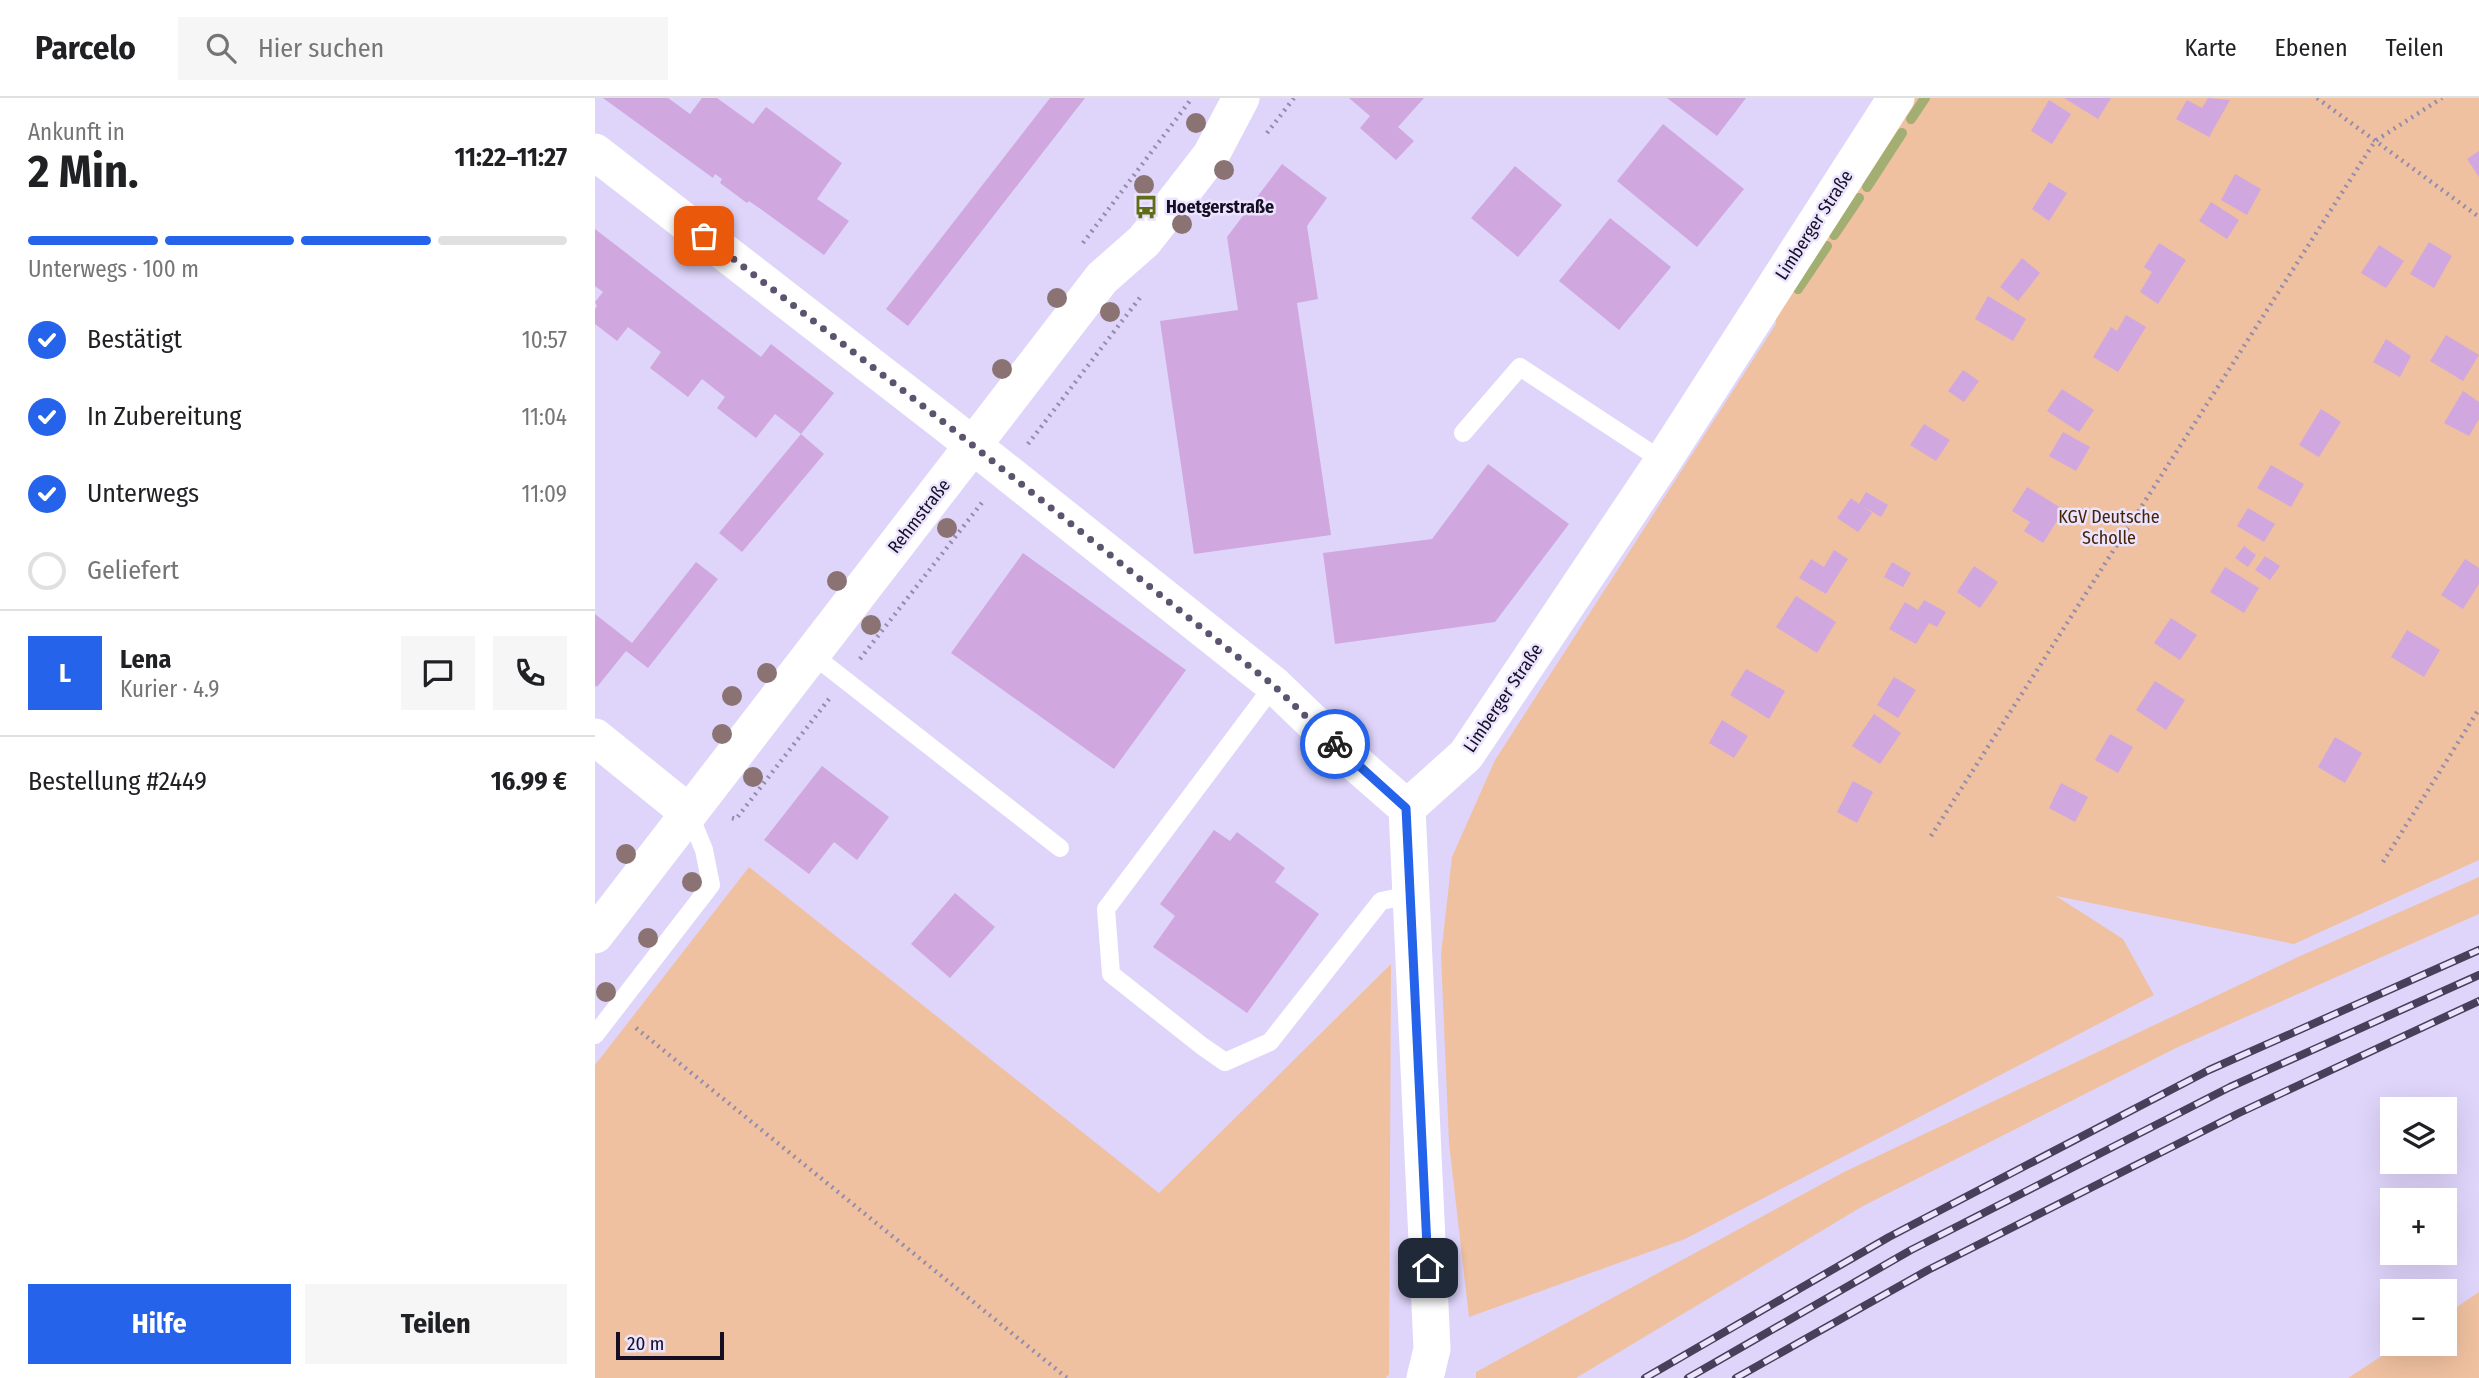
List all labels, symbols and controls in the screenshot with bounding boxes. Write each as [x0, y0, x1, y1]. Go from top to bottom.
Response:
search box [178, 17, 668, 80]
text: Parcelo [35, 28, 136, 68]
icon: search [202, 29, 240, 67]
text: Hier suchen [258, 33, 384, 64]
text: Karte [2185, 34, 2237, 62]
text: Ebenen [2275, 34, 2348, 62]
text: Teilen [2386, 34, 2444, 62]
text: Ankunft in [28, 118, 125, 146]
text: 11:22–11:27 [454, 142, 567, 173]
text: 2 Min. [28, 144, 139, 199]
street label: Limberger Straße [1770, 166, 1858, 284]
bus stop icon: Hoetgerstraße [1132, 193, 1160, 221]
place label: Hoetgerstraße [1166, 196, 1274, 218]
pin [674, 206, 734, 266]
icon: bag [685, 217, 723, 255]
text: Unterwegs · 100 m [28, 255, 199, 283]
icon: check [28, 321, 66, 359]
text: Bestätigt [87, 324, 182, 355]
text: 10:57 [522, 326, 567, 354]
icon: check [28, 398, 66, 436]
text: In Zubereitung [87, 401, 241, 432]
text: 11:04 [521, 403, 567, 431]
street label: Rehmstraße [883, 474, 955, 558]
icon: check [28, 475, 66, 513]
text: Unterwegs [87, 478, 199, 509]
text: 11:09 [522, 480, 567, 508]
park label: KGV Deutsche Scholle [2058, 506, 2160, 549]
text: Geliefert [87, 555, 179, 586]
button: chat [401, 636, 475, 710]
button: phone [493, 636, 567, 710]
street label: Limberger Straße [1459, 639, 1547, 757]
text: Lena [120, 644, 171, 675]
text: L [59, 658, 71, 689]
text: Kurier · 4.9 [120, 675, 220, 703]
courier [1300, 709, 1370, 779]
icon: bike [1316, 725, 1354, 763]
text: Bestellung #2449 [28, 766, 207, 797]
text: 16.99 € [491, 766, 567, 797]
map controls [2380, 1097, 2457, 1356]
button: layers [2380, 1097, 2457, 1174]
button: + [2380, 1188, 2457, 1265]
pin [1398, 1238, 1458, 1298]
icon: home [1409, 1249, 1447, 1287]
button: − [2380, 1279, 2457, 1356]
button: Hilfe [28, 1284, 291, 1364]
button: Teilen [305, 1284, 567, 1364]
scale bar [616, 1329, 725, 1361]
text: 20 m [627, 1332, 664, 1355]

